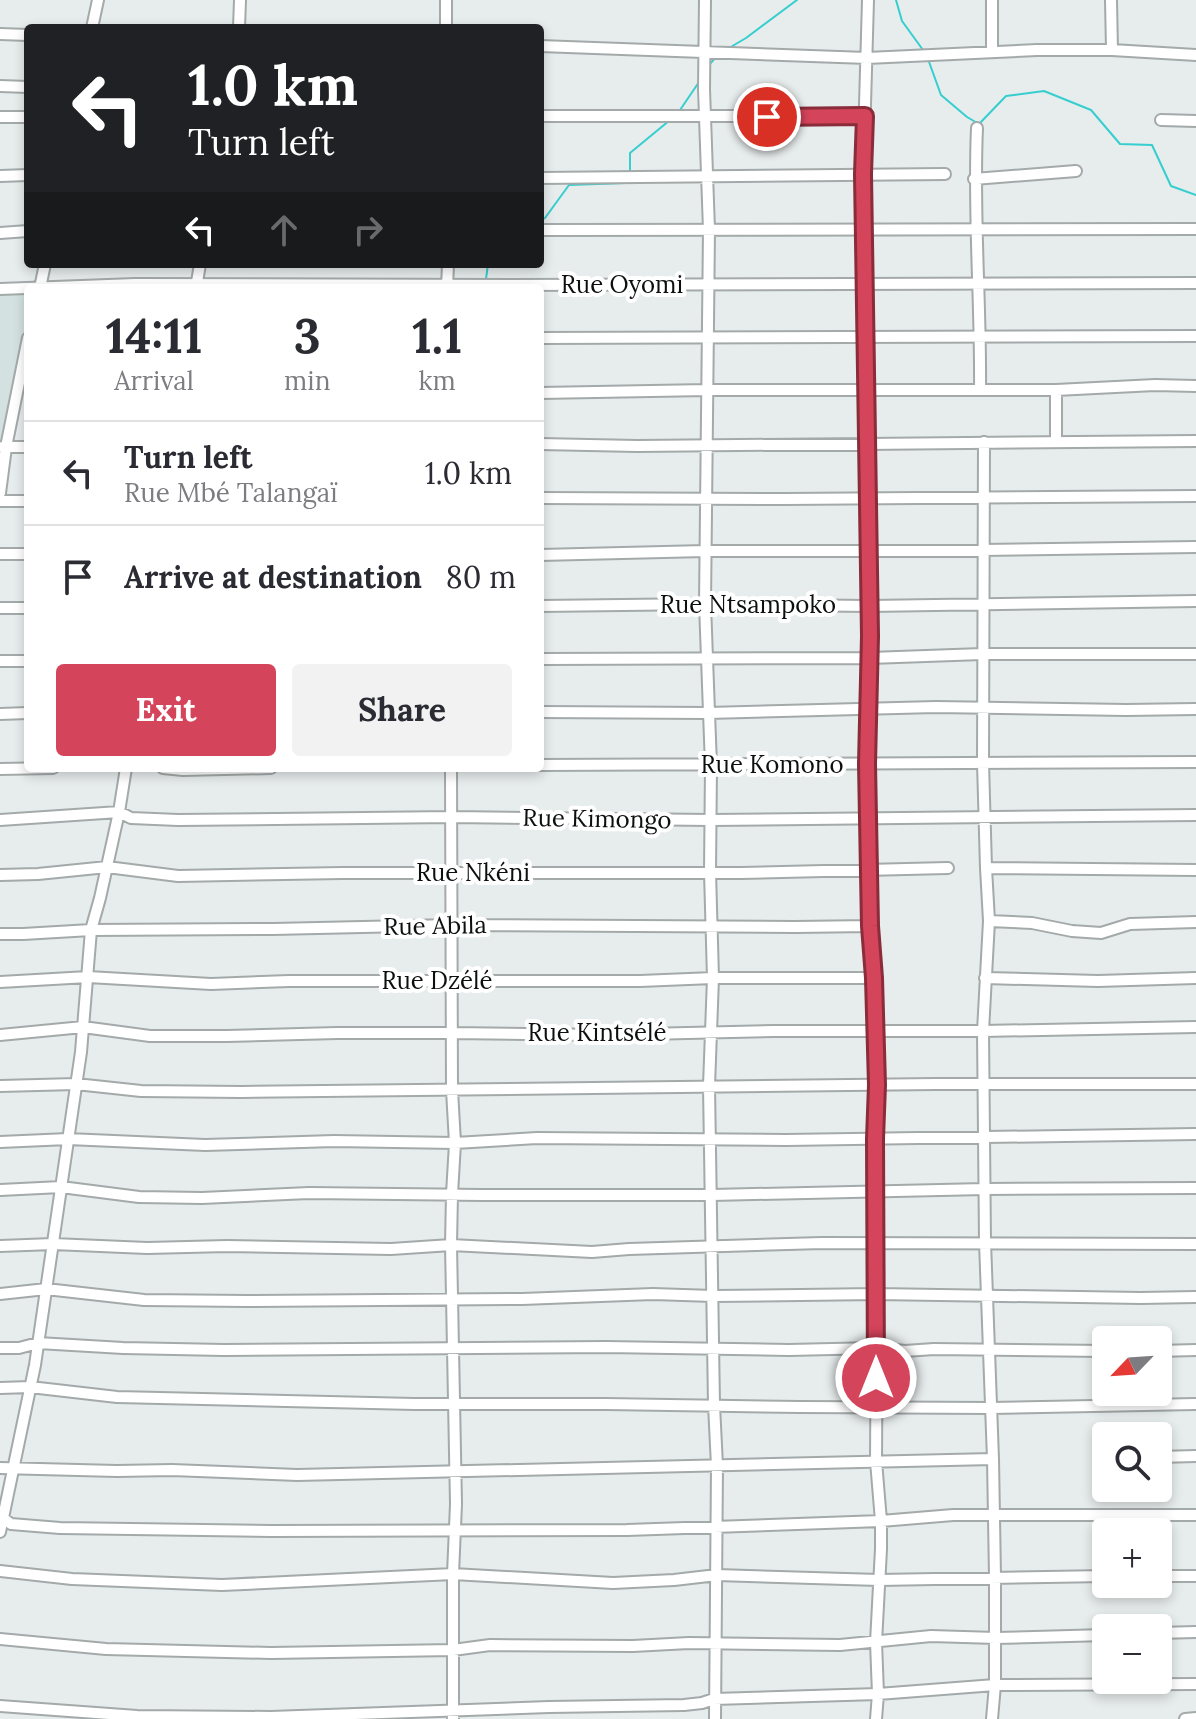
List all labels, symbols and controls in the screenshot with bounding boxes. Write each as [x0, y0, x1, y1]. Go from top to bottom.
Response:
text: 1.0 km [188, 49, 358, 120]
icon: left [56, 56, 160, 160]
pin [733, 83, 801, 151]
icon: arrive [745, 95, 789, 139]
text: Turn left [188, 119, 335, 165]
icon: left [178, 208, 222, 252]
icon: ahead [262, 208, 306, 252]
icon: right [346, 208, 390, 252]
street label: Rue Oyomi [561, 269, 683, 300]
text: 14:11 [106, 305, 202, 366]
text: 3 [294, 305, 321, 366]
text: 1.1 [412, 305, 462, 366]
text: Arrival [114, 364, 194, 397]
text: min [284, 364, 330, 397]
text: km [419, 364, 456, 397]
text: Turn left [124, 438, 252, 476]
icon: left [56, 451, 100, 495]
text: 1.0 km [425, 454, 512, 492]
text: Rue Mbé Talangaï [124, 476, 338, 509]
icon: arrive [56, 555, 100, 599]
text: Arrive at destination [124, 558, 422, 596]
text: 80 m [446, 558, 516, 596]
street label: Rue Ntsampoko [660, 589, 836, 620]
button: Exit [56, 664, 276, 756]
button: Share [292, 664, 512, 756]
street label: Rue Komono [701, 749, 843, 780]
street label: Rue Kimongo [522, 802, 672, 835]
street label: Rue Nkéni [416, 857, 530, 888]
street label: Rue Abila [383, 909, 487, 942]
street label: Rue Dzélé [381, 965, 493, 996]
street label: Rue Kintsélé [527, 1017, 667, 1048]
north arrow [1092, 1326, 1172, 1406]
map controls [1092, 1326, 1172, 1694]
position arrow [834, 1336, 918, 1420]
button: search [1092, 1422, 1172, 1502]
button: + [1092, 1518, 1172, 1598]
button: − [1092, 1614, 1172, 1694]

